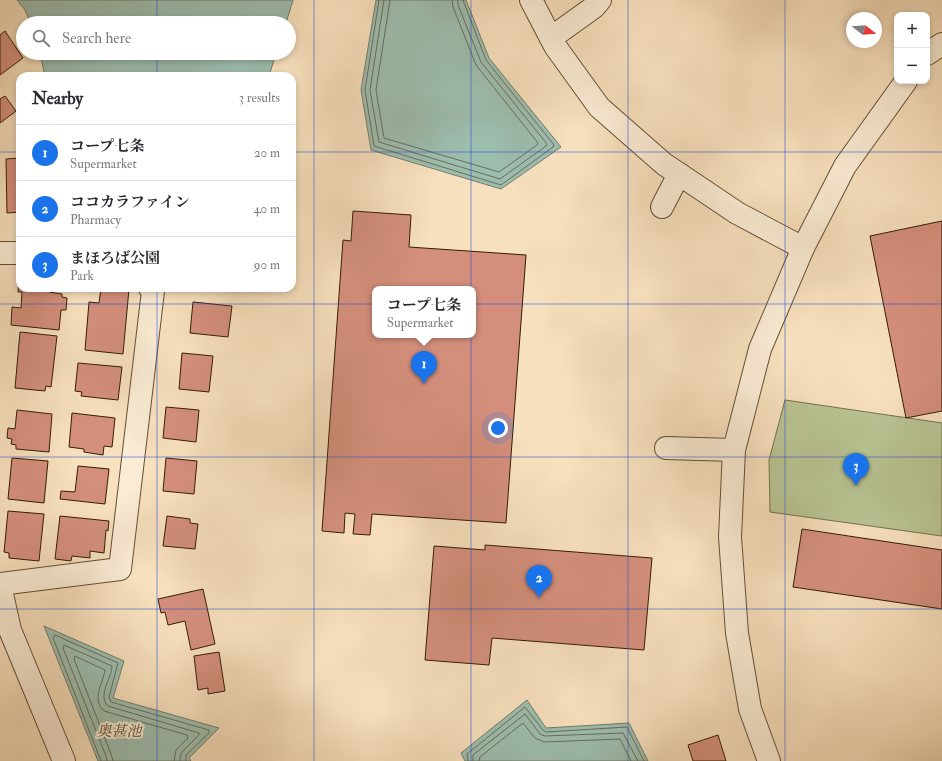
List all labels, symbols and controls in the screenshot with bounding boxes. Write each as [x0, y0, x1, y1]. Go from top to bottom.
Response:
north arrow [846, 12, 882, 48]
map controls [894, 12, 930, 84]
button: + [894, 12, 930, 48]
search box [16, 16, 296, 60]
icon: search [30, 27, 52, 49]
text: Search here [62, 29, 131, 48]
button: − [894, 48, 930, 84]
text: Nearby [32, 88, 83, 109]
text: 3 results [239, 90, 280, 106]
text: コープ七条 [70, 137, 144, 156]
text: 1 [43, 145, 47, 161]
text: 20 m [254, 145, 280, 161]
text: Supermarket [70, 156, 137, 172]
text: ココカラファイン [70, 193, 190, 212]
text: 2 [42, 201, 48, 217]
text: 40 m [254, 201, 280, 217]
text: Pharmacy [70, 212, 121, 228]
text: まほろば公園 [70, 249, 160, 268]
text: 3 [43, 257, 48, 273]
text: 90 m [254, 257, 280, 273]
text: Park [70, 268, 94, 284]
popup [372, 286, 476, 338]
text: コープ七条 [387, 296, 461, 315]
text: Supermarket [387, 315, 454, 331]
pin: 1 [411, 351, 437, 384]
your location [488, 418, 508, 438]
pin: 3 [843, 453, 869, 486]
pin: 2 [526, 565, 552, 598]
water label: 奥甚池 [96, 722, 143, 741]

